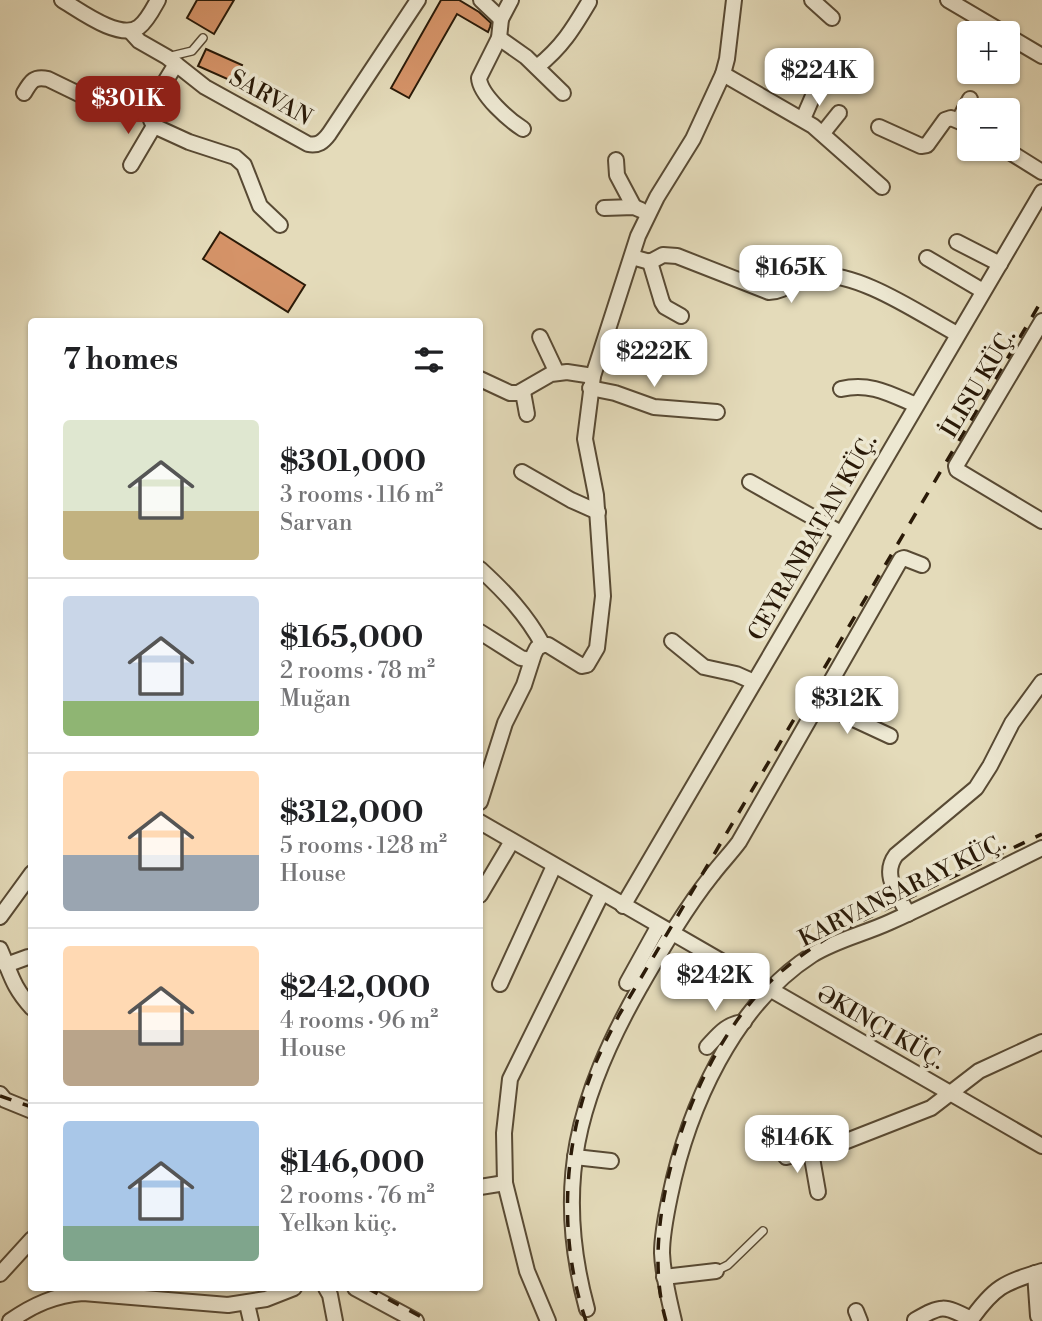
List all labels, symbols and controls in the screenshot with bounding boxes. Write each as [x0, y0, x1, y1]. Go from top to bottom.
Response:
map controls [957, 21, 1020, 161]
button: + [957, 21, 1020, 84]
pin: $224K [770, 48, 868, 108]
text: $224K [781, 57, 857, 85]
street label: SARVAN [224, 64, 317, 132]
pin: $301K [79, 76, 177, 136]
text: $301K [91, 85, 165, 113]
button: − [957, 98, 1020, 161]
pin: $165K [742, 246, 840, 305]
text: $165K [755, 254, 827, 282]
street label: İLISU KÜÇ. [934, 323, 1022, 443]
pin: $222K [605, 330, 703, 389]
text: $222K [616, 338, 692, 366]
text: 7 homes [63, 341, 178, 379]
icon: filters [410, 341, 448, 379]
street label: CEYRANBATAN KÜÇ. [741, 428, 883, 646]
text: $301,000 [280, 443, 426, 481]
icon: home [119, 448, 203, 532]
text: 3 rooms · 116 m² [280, 481, 443, 509]
text: Sarvan [280, 509, 352, 537]
text: $165,000 [280, 619, 423, 657]
icon: home [119, 624, 203, 708]
text: 2 rooms · 78 m² [280, 657, 435, 685]
pin: $312K [798, 676, 896, 736]
text: Muğan [280, 685, 351, 713]
text: $312K [811, 685, 883, 713]
text: $312,000 [280, 794, 424, 832]
icon: home [119, 799, 203, 883]
street label: KARVANSARAY KÜÇ. [793, 827, 1011, 953]
text: 5 rooms · 128 m² [280, 832, 447, 860]
text: House [280, 860, 346, 888]
pin: $242K [666, 954, 764, 1013]
text: $242K [677, 962, 753, 990]
text: $242,000 [280, 969, 430, 1007]
icon: home [119, 974, 203, 1058]
street label: ƏKINÇI KÜÇ. [811, 978, 951, 1076]
text: 4 rooms · 96 m² [280, 1007, 438, 1035]
text: House [280, 1035, 346, 1063]
pin: $146K [748, 1116, 846, 1175]
text: $146K [761, 1124, 833, 1152]
text: $146,000 [280, 1144, 425, 1182]
icon: home [119, 1149, 203, 1233]
text: 2 rooms · 76 m² [280, 1182, 435, 1210]
text: Yelkən küç. [280, 1210, 397, 1238]

